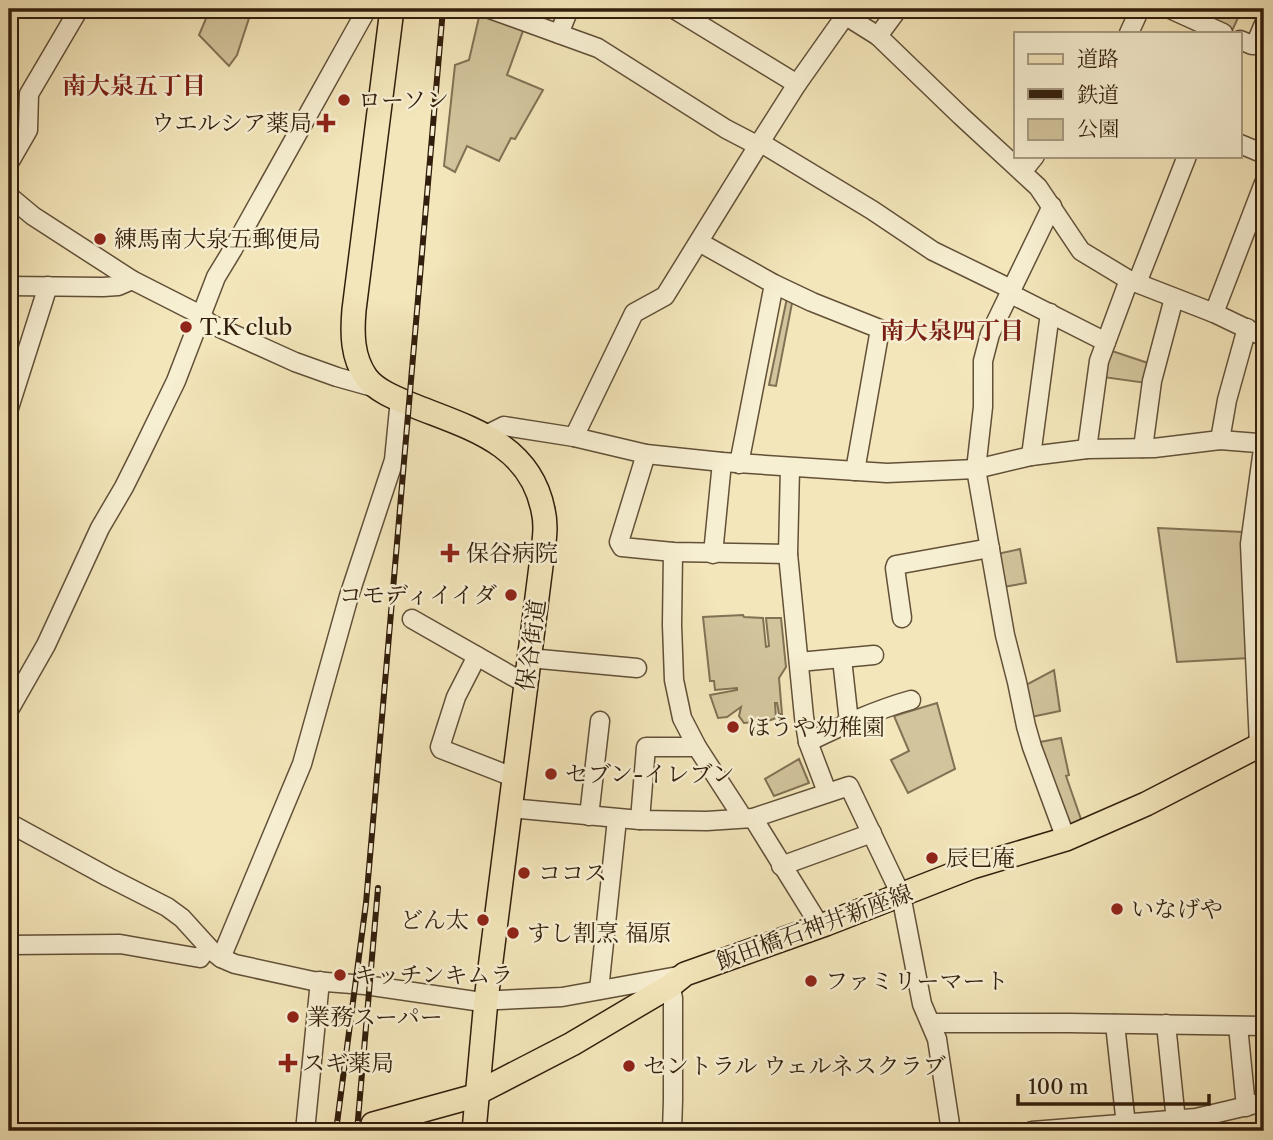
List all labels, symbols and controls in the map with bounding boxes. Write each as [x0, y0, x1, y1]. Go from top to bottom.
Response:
legend [1014, 32, 1242, 158]
text: 道路 [1077, 46, 1119, 71]
district label: 南大泉五丁目 [62, 71, 206, 100]
text: 鉄道 [1077, 82, 1119, 107]
place label: ローソン [358, 86, 449, 114]
marker: ローソン [336, 92, 352, 108]
place label: ウエルシア薬局 [152, 109, 312, 137]
marker: ウエルシア薬局 [318, 115, 334, 131]
text: 公園 [1077, 116, 1119, 141]
place label: 練馬南大泉五郵便局 [114, 225, 321, 253]
marker: 練馬南大泉五郵便局 [92, 231, 108, 247]
place label: T.K club [200, 313, 292, 341]
district label: 南大泉四丁目 [880, 316, 1024, 345]
marker: T.K club [178, 319, 194, 335]
place label: 保谷病院 [466, 539, 558, 567]
marker: 保谷病院 [440, 543, 460, 563]
place label: コモディイイダ [339, 581, 497, 609]
marker: コモディイイダ [503, 587, 519, 603]
street label: 保谷街道 [511, 597, 551, 693]
place label: ほうや幼稚園 [747, 713, 885, 741]
marker: ほうや幼稚園 [725, 719, 741, 735]
place label: セブン-イレブン [565, 760, 735, 788]
marker: セブン-イレブン [543, 766, 559, 782]
place label: 辰巳庵 [946, 844, 1015, 872]
marker: 辰巳庵 [924, 850, 940, 866]
place label: ココス [538, 859, 607, 887]
marker: ココス [516, 865, 532, 881]
street label: 飯田橋石神井新座線 [712, 878, 916, 976]
place label: いなげや [1131, 895, 1223, 923]
marker: いなげや [1109, 901, 1125, 917]
place label: どん太 [400, 906, 469, 934]
marker: どん太 [475, 912, 491, 928]
place label: すし割烹 福原 [527, 919, 671, 947]
marker: すし割烹 福原 [505, 925, 521, 941]
place label: キッチンキムラ [354, 961, 513, 989]
marker: キッチンキムラ [332, 967, 348, 983]
place label: ファミリーマート [825, 967, 1009, 995]
marker: ファミリーマート [803, 973, 819, 989]
place label: 業務スーパー [307, 1003, 443, 1031]
marker: 業務スーパー [285, 1009, 301, 1025]
place label: スギ薬局 [302, 1049, 394, 1077]
place label: セントラル ウェルネスクラブ [643, 1052, 946, 1080]
marker: スギ薬局 [280, 1055, 296, 1071]
marker: セントラル ウェルネスクラブ [621, 1058, 637, 1074]
scale bar [1018, 1063, 1208, 1107]
text: 100 m [1028, 1074, 1089, 1099]

